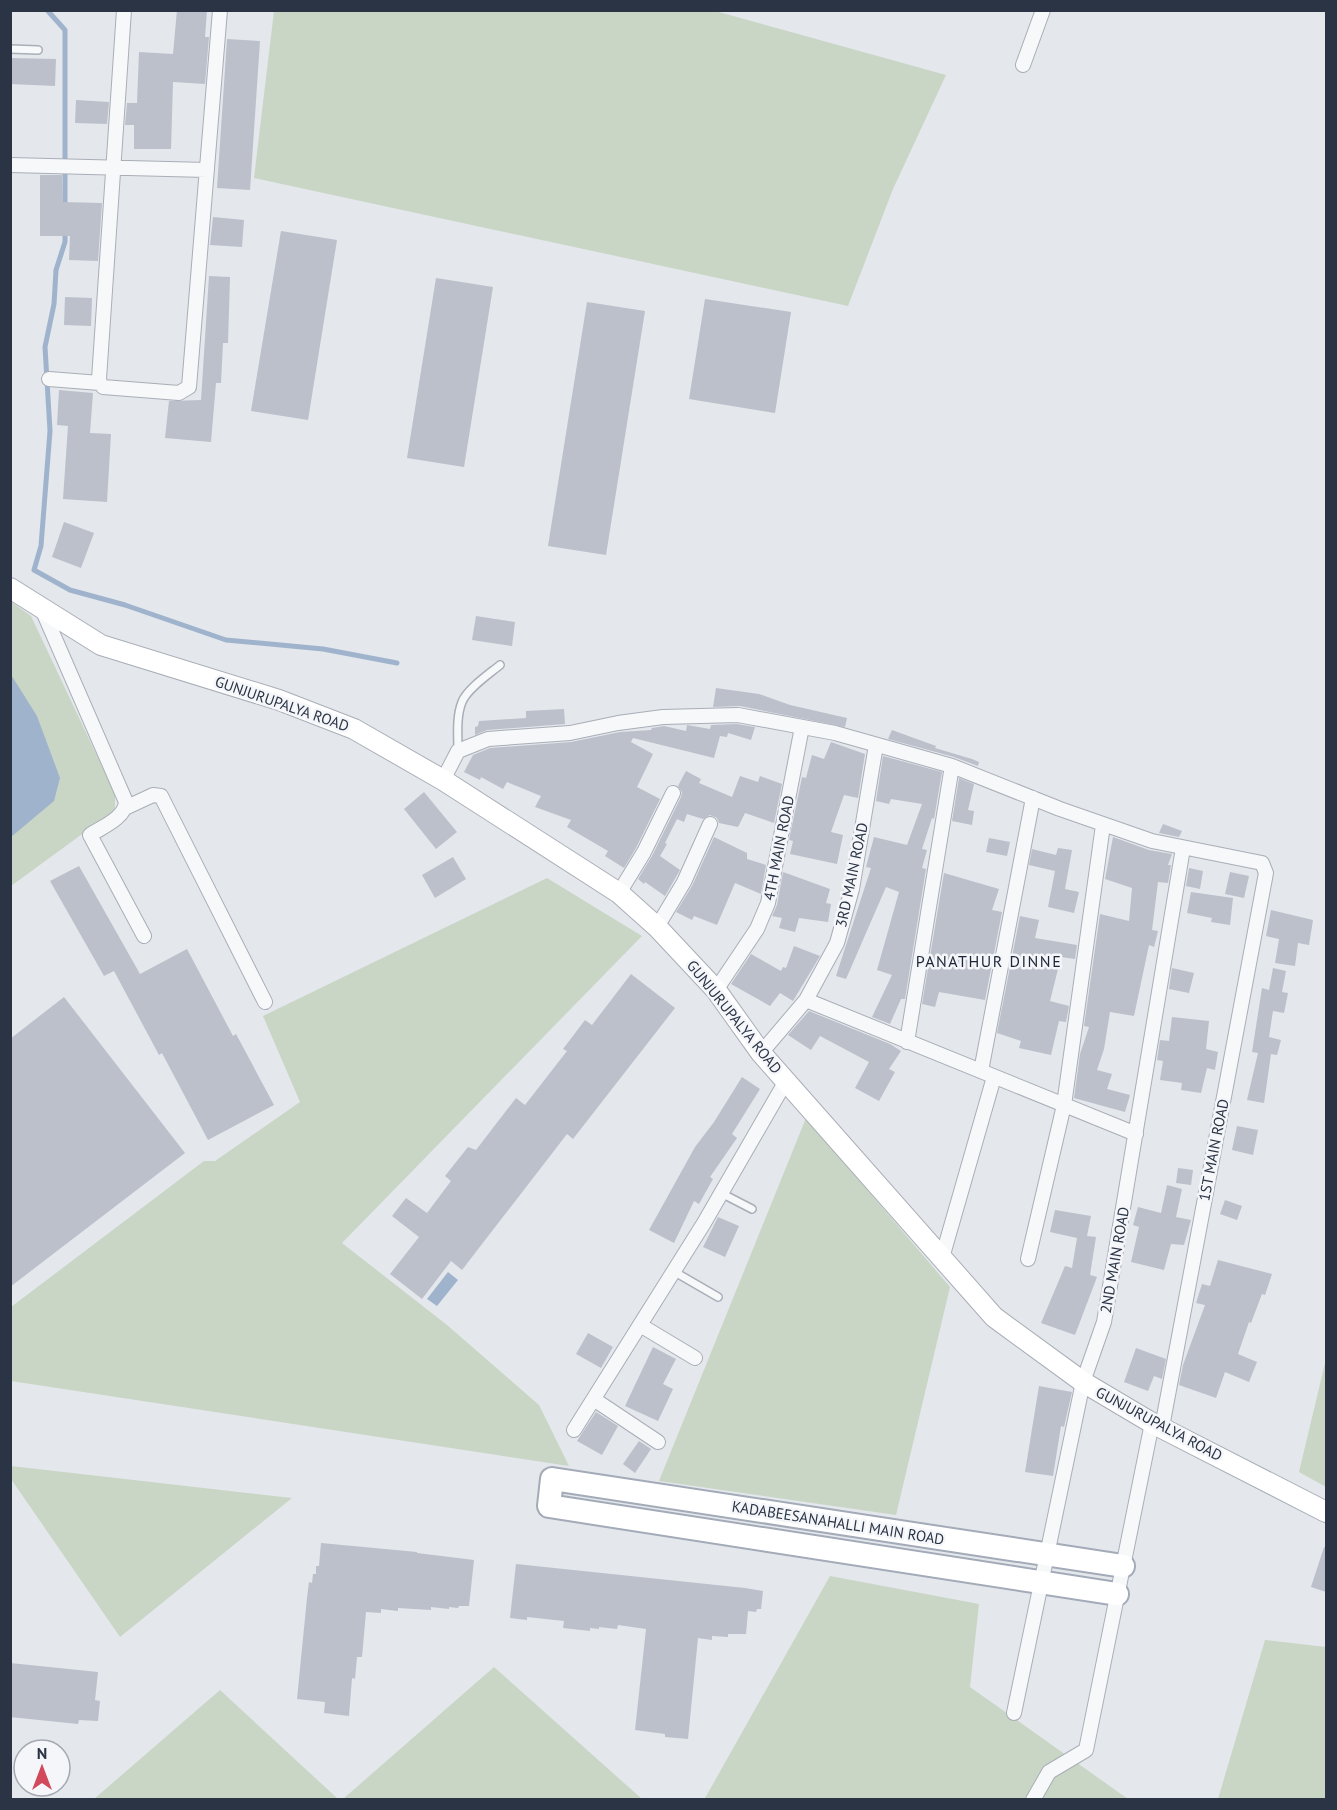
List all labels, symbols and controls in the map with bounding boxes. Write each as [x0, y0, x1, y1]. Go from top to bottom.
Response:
street label: GUNJURUPALYA ROAD [213, 672, 352, 735]
street label: 4TH MAIN ROAD [759, 794, 798, 902]
street label: 3RD MAIN ROAD [831, 821, 872, 929]
district label: PANATHUR DINNE [916, 951, 1062, 971]
street label: GUNJURUPALYA ROAD [683, 956, 786, 1077]
street label: 1ST MAIN ROAD [1194, 1097, 1233, 1203]
street label: 2ND MAIN ROAD [1096, 1205, 1133, 1315]
street label: GUNJURUPALYA ROAD [1093, 1382, 1226, 1465]
street label: KADABEESANAHALLI MAIN ROAD [731, 1496, 946, 1549]
north arrow [12, 1738, 72, 1798]
text: N [37, 1743, 47, 1763]

